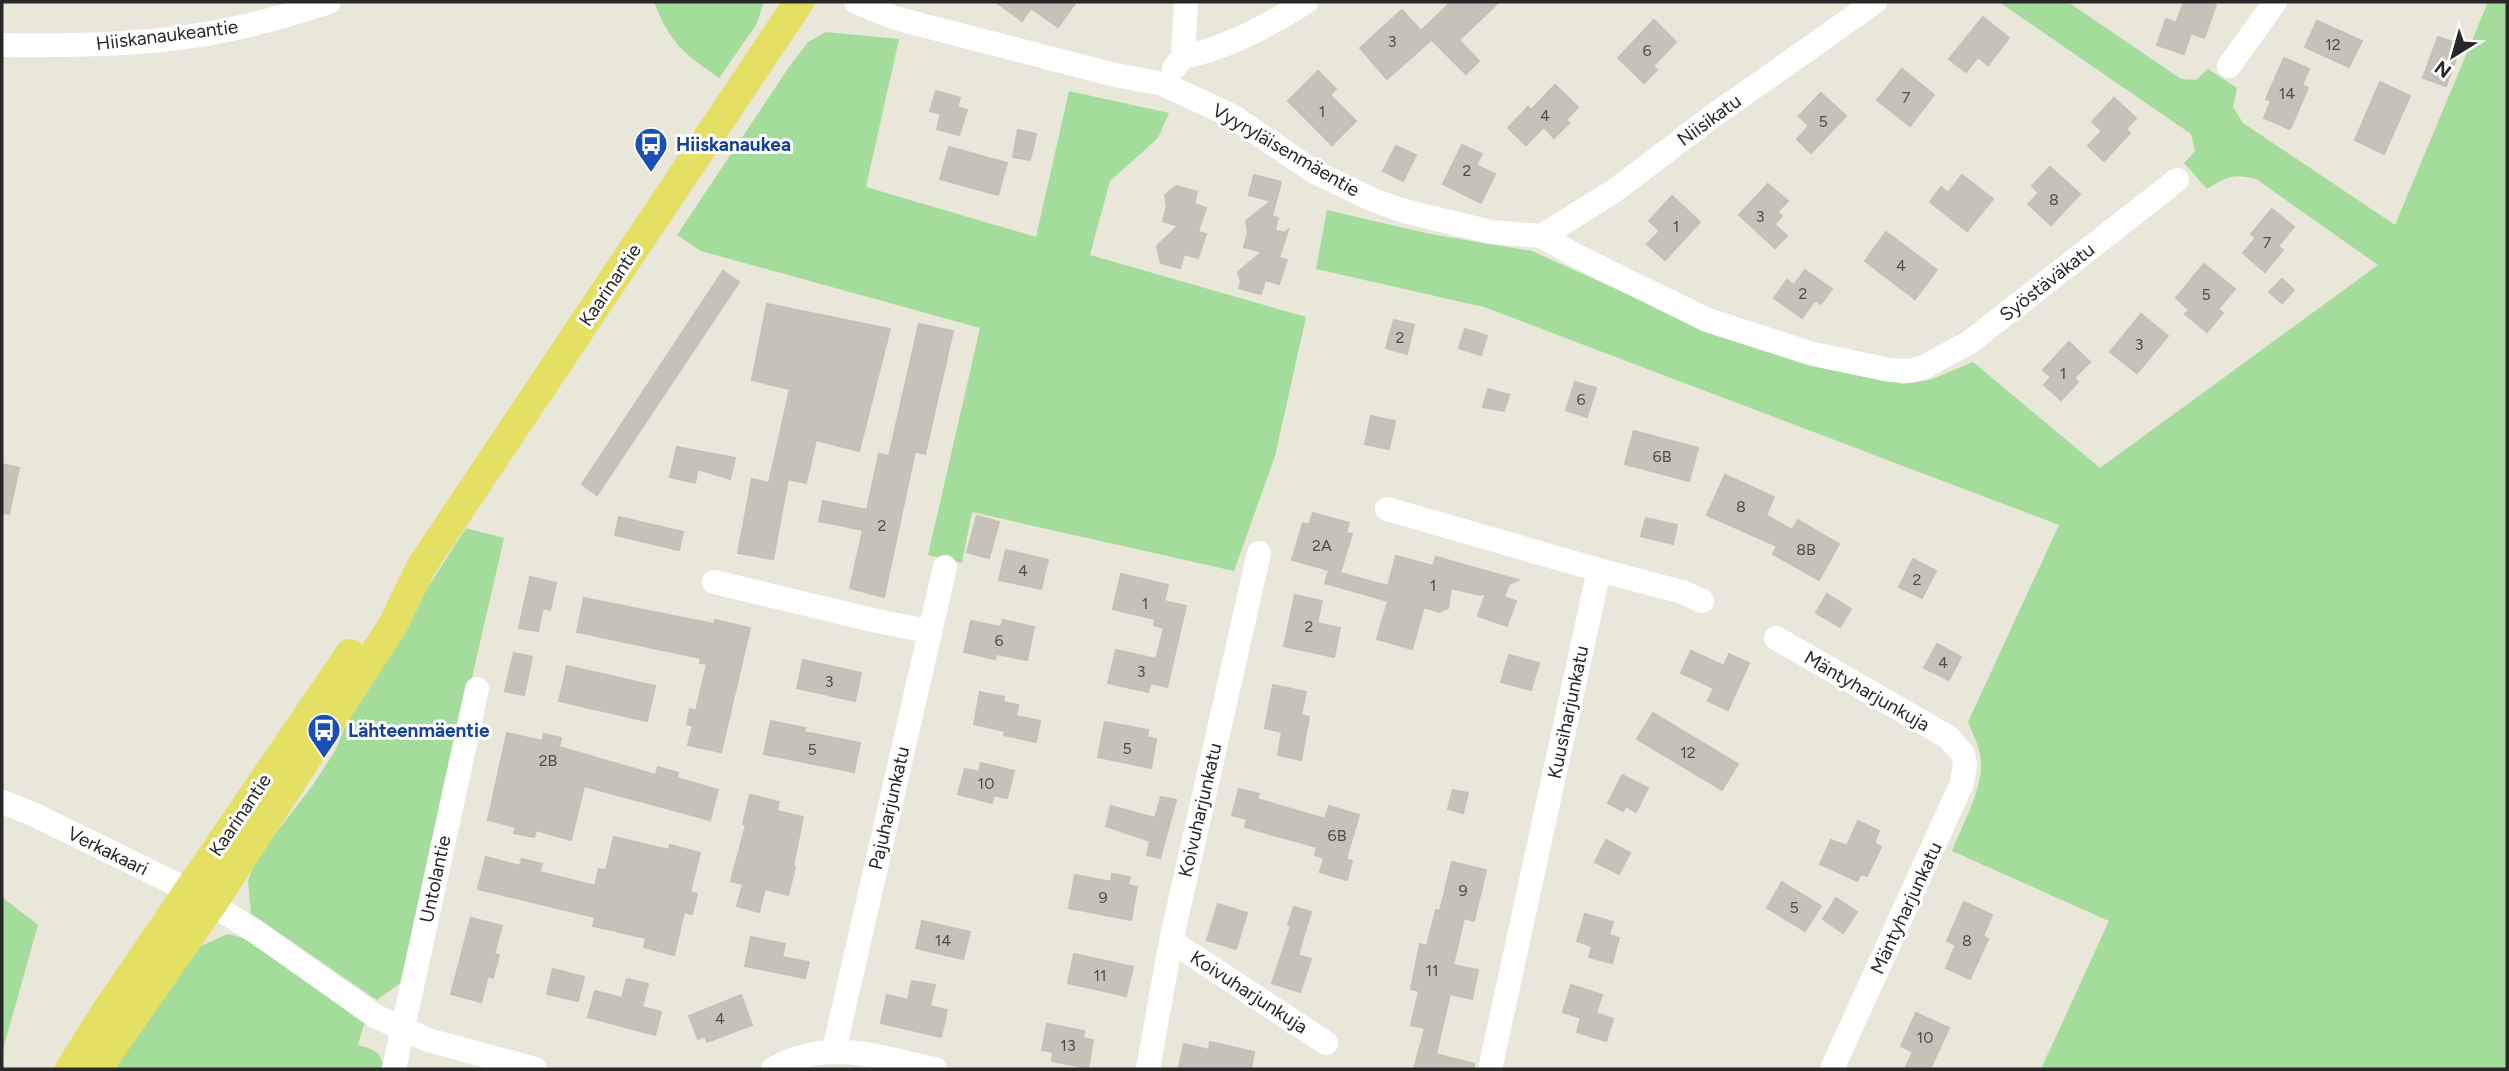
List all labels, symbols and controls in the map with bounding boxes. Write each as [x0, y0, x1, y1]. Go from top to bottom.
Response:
street label: Hiiskanaukeantie [95, 15, 239, 55]
north arrow [2418, 21, 2488, 91]
house number: 3 [1388, 32, 1396, 51]
house number: 12 [2325, 35, 2341, 54]
house number: 6 [1642, 41, 1652, 60]
text: N [2430, 56, 2456, 83]
house number: 14 [2279, 84, 2295, 103]
house number: 7 [1902, 88, 1911, 107]
street label: Niisikatu [1673, 89, 1745, 151]
street label: Vyyryläisenmäentie [1208, 98, 1364, 202]
house number: 1 [1319, 102, 1325, 121]
house number: 4 [1540, 106, 1550, 125]
house number: 5 [1818, 112, 1828, 131]
bus stop icon: Hiiskanaukea [632, 125, 670, 174]
place label: Hiiskanaukea [676, 133, 791, 156]
house number: 2 [1463, 161, 1471, 180]
house number: 8 [2049, 190, 2059, 209]
house number: 3 [1756, 207, 1764, 226]
house number: 1 [1673, 217, 1679, 236]
house number: 7 [2263, 233, 2272, 252]
street label: Syöstäväkatu [1995, 238, 2099, 326]
street label: Kaarinantie [574, 239, 646, 331]
house number: 4 [1896, 256, 1906, 275]
house number: 2 [1799, 284, 1807, 303]
house number: 5 [2201, 285, 2211, 304]
house number: 2 [1396, 328, 1404, 347]
house number: 3 [2135, 335, 2143, 354]
house number: 1 [2060, 364, 2066, 383]
house number: 6 [1576, 390, 1586, 409]
house number: 6B [1653, 447, 1672, 466]
house number: 8 [1736, 497, 1746, 516]
house number: 2 [878, 516, 886, 535]
house number: 2A [1312, 536, 1332, 555]
house number: 8B [1796, 540, 1816, 559]
house number: 4 [1018, 561, 1028, 580]
house number: 2 [1913, 570, 1921, 589]
house number: 1 [1430, 576, 1436, 595]
house number: 1 [1142, 594, 1148, 613]
house number: 2 [1305, 617, 1313, 636]
house number: 6 [994, 631, 1004, 650]
street label: Kuusiharjunkatu [1543, 643, 1593, 781]
street label: Mäntyharjunkuja [1800, 646, 1934, 736]
house number: 4 [1938, 653, 1948, 672]
house number: 3 [1137, 662, 1145, 681]
house number: 3 [825, 672, 833, 691]
bus stop icon: Lähteenmäentie [305, 711, 343, 760]
place label: Lähteenmäentie [348, 719, 490, 742]
house number: 5 [1122, 739, 1132, 758]
house number: 5 [807, 740, 817, 759]
street label: Koivuharjunkatu [1173, 741, 1227, 879]
house number: 12 [1680, 743, 1696, 762]
street label: Pajuharjunkatu [864, 744, 914, 872]
house number: 2B [539, 751, 558, 770]
street label: Kaarinantie [204, 769, 276, 861]
house number: 10 [978, 774, 994, 793]
street label: Verkakaari [64, 822, 152, 880]
house number: 6B [1328, 826, 1347, 845]
street label: Untolantie [415, 833, 455, 925]
street label: Mäntyharjunkatu [1865, 838, 1947, 978]
house number: 9 [1458, 881, 1468, 900]
house number: 9 [1098, 888, 1108, 907]
house number: 5 [1789, 898, 1799, 917]
house number: 14 [935, 931, 951, 950]
house number: 8 [1962, 931, 1972, 950]
street label: Koivuharjunkuja [1186, 946, 1312, 1038]
house number: 11 [1425, 961, 1439, 980]
house number: 11 [1093, 966, 1107, 985]
house number: 4 [715, 1009, 725, 1028]
house number: 10 [1917, 1028, 1933, 1047]
house number: 13 [1060, 1036, 1076, 1055]

